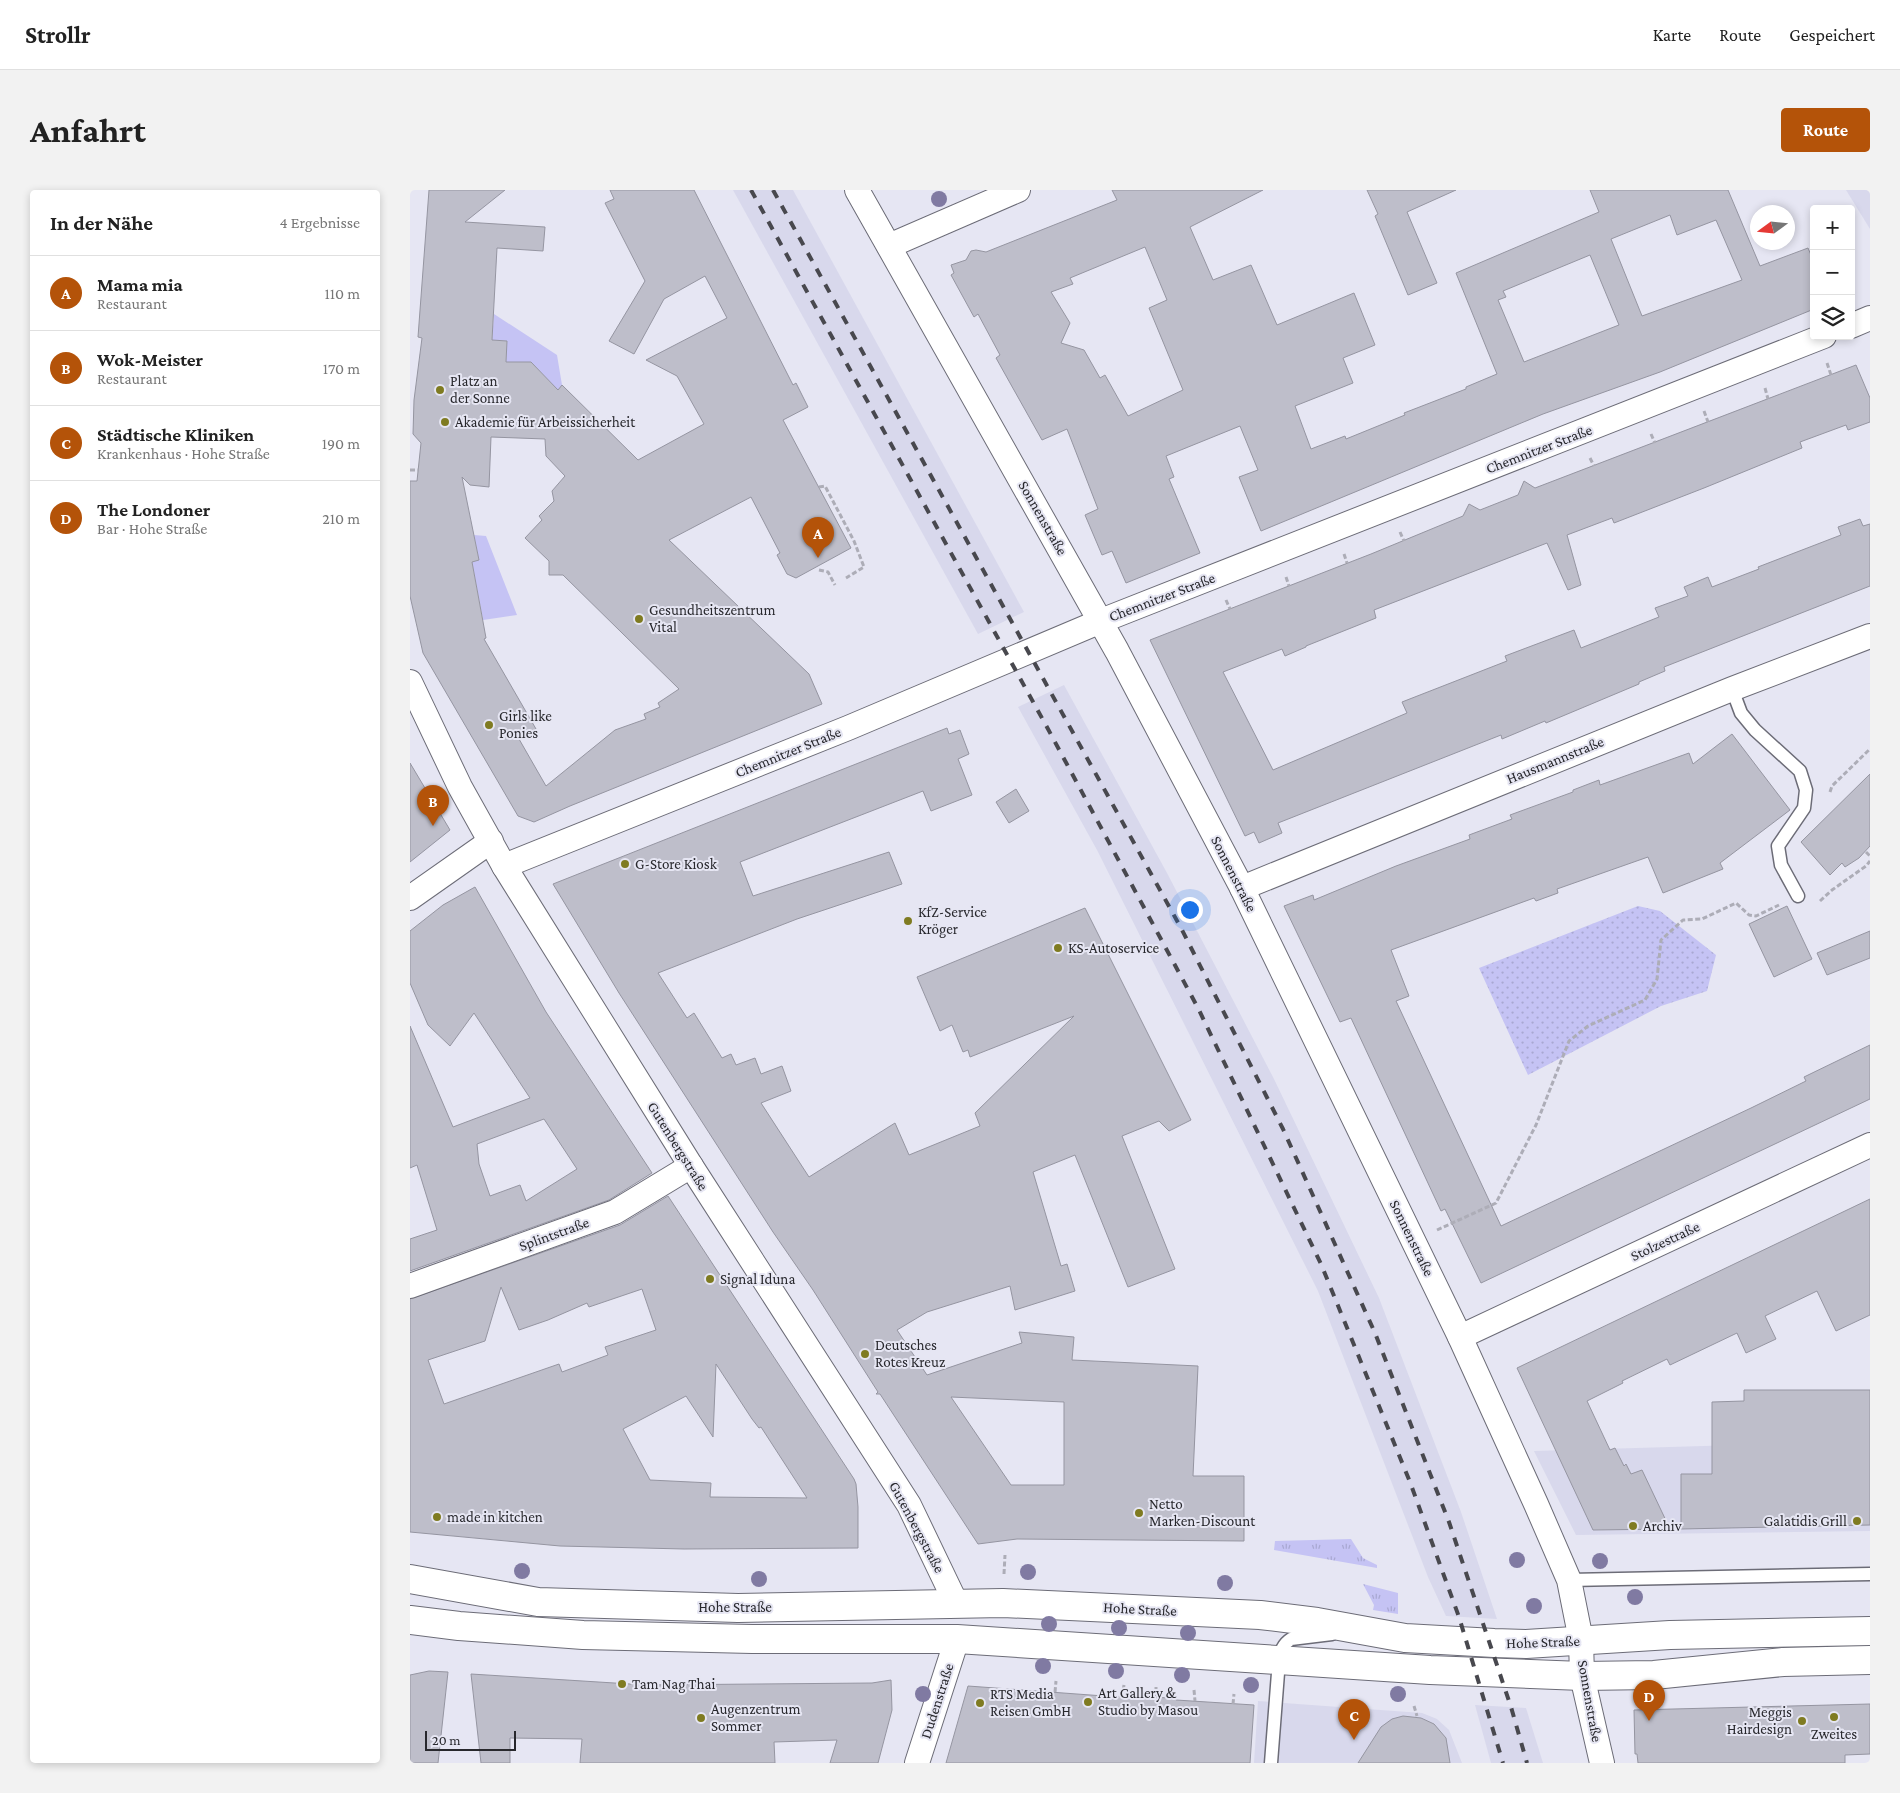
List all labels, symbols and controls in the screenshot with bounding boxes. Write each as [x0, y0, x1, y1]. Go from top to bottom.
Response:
text: Strollr [25, 21, 91, 48]
text: Karte [1653, 25, 1691, 45]
text: Route [1719, 25, 1761, 45]
text: Gespeichert [1789, 25, 1875, 45]
button: Route [1781, 108, 1870, 152]
text: Anfahrt [30, 111, 146, 150]
north arrow [1750, 205, 1795, 250]
map controls [1810, 205, 1855, 340]
button: + [1810, 205, 1855, 250]
text: In der Nähe [50, 211, 153, 235]
text: 4 Ergebnisse [280, 214, 360, 231]
button: − [1810, 250, 1855, 295]
text: Mama mia [97, 274, 183, 295]
text: A [61, 285, 71, 302]
text: 110 m [324, 285, 360, 302]
text: Restaurant [97, 295, 167, 312]
button: layers [1810, 295, 1855, 340]
text: Wok-Meister [97, 349, 203, 370]
text: B [61, 360, 71, 377]
text: 170 m [323, 360, 360, 377]
text: Restaurant [97, 370, 167, 387]
place label: Platz an der Sonne [450, 373, 510, 406]
marker: Platz an der Sonne [434, 384, 446, 396]
place label: Akademie für Arbeissicherheit [455, 414, 636, 430]
marker: Akademie für Arbeissicherheit [439, 416, 451, 428]
street label: Chemnitzer Straße [1484, 421, 1595, 477]
text: Städtische Kliniken [97, 424, 254, 445]
text: C [61, 435, 71, 452]
text: 190 m [322, 435, 360, 452]
text: Krankenhaus · Hohe Straße [97, 445, 270, 462]
street label: Sonnenstraße [1015, 478, 1071, 558]
text: The Londoner [97, 499, 210, 520]
text: D [60, 510, 72, 527]
text: 210 m [322, 510, 360, 527]
pin: A [802, 517, 834, 558]
text: Bar · Hohe Straße [97, 520, 207, 537]
street label: Chemnitzer Straße [1107, 569, 1218, 625]
place label: Gesundheitszentrum Vital [649, 602, 775, 635]
marker: Gesundheitszentrum Vital [633, 613, 645, 625]
place label: Girls like Ponies [499, 708, 552, 741]
marker: Girls like Ponies [483, 719, 495, 731]
street label: Chemnitzer Straße [733, 723, 843, 780]
street label: Hausmannstraße [1504, 733, 1606, 787]
pin: B [417, 785, 449, 826]
street label: Sonnenstraße [1208, 833, 1260, 915]
place label: G-Store Kiosk [635, 856, 718, 872]
marker: G-Store Kiosk [619, 858, 631, 870]
your location [1177, 897, 1203, 923]
place label: KfZ-Service Kröger [918, 904, 987, 938]
marker: KfZ-Service Kröger [902, 915, 914, 927]
place label: KS-Autoservice [1068, 940, 1160, 956]
marker: KS-Autoservice [1052, 942, 1064, 954]
street label: Gutenbergstraße [644, 1099, 712, 1194]
street label: Sonnenstraße [1387, 1197, 1438, 1279]
street label: Splintstraße [517, 1214, 592, 1255]
street label: Stolzestraße [1628, 1218, 1702, 1264]
place label: Signal Iduna [720, 1271, 795, 1288]
marker: Signal Iduna [704, 1273, 716, 1285]
place label: Deutsches Rotes Kreuz [875, 1337, 945, 1370]
marker: Deutsches Rotes Kreuz [859, 1348, 871, 1360]
street label: Gutenbergstraße [885, 1479, 948, 1576]
place label: Netto Marken-Discount [1149, 1496, 1256, 1529]
marker: Netto Marken-Discount [1133, 1507, 1145, 1519]
place label: made in kitchen [447, 1509, 543, 1525]
marker: made in kitchen [431, 1511, 443, 1523]
place label: Galatidis Grill [1764, 1513, 1847, 1529]
marker: Galatidis Grill [1851, 1515, 1863, 1527]
place label: Archiv [1643, 1518, 1682, 1534]
marker: Archiv [1627, 1520, 1639, 1532]
street label: Hohe Straße [698, 1599, 772, 1615]
street label: Hohe Straße [1103, 1599, 1178, 1619]
street label: Hohe Straße [1506, 1633, 1580, 1651]
street label: Sonnenstraße [1575, 1659, 1605, 1744]
street label: Dudenstraße [917, 1661, 957, 1741]
place label: Tam Nag Thai [632, 1676, 715, 1693]
marker: Tam Nag Thai [616, 1678, 628, 1690]
pin: D [1633, 1680, 1665, 1721]
place label: Art Gallery & Studio by Masou [1098, 1685, 1198, 1719]
place label: RTS Media Reisen GmbH [990, 1686, 1071, 1719]
marker: Art Gallery & Studio by Masou [1082, 1696, 1094, 1708]
marker: RTS Media Reisen GmbH [974, 1697, 986, 1709]
pin: C [1338, 1699, 1370, 1740]
place label: Augenzentrum Sommer [711, 1701, 800, 1734]
place label: Meggis Hairdesign [1727, 1704, 1792, 1738]
marker: Zweites [1828, 1711, 1840, 1723]
marker: Augenzentrum Sommer [695, 1712, 707, 1724]
marker: Meggis Hairdesign [1796, 1715, 1808, 1727]
place label: Zweites [1811, 1726, 1857, 1742]
scale bar [425, 1728, 516, 1751]
text: 20 m [432, 1732, 460, 1748]

